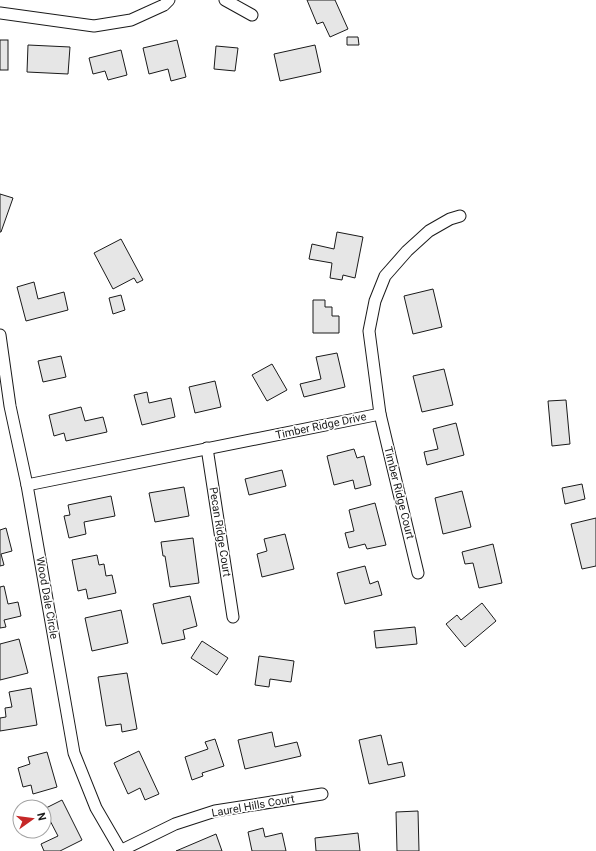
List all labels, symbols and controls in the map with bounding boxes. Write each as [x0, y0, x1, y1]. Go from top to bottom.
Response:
street label: Timber Ridge Drive [274, 410, 368, 442]
street label: Timber Ridge Court [381, 445, 417, 541]
street label: Pecan Ridge Court [206, 486, 234, 578]
street label: Wood Dale Circle [33, 556, 61, 640]
street label: Laurel Hills Court [210, 792, 296, 820]
north arrow [12, 799, 52, 839]
text: N [34, 811, 49, 822]

